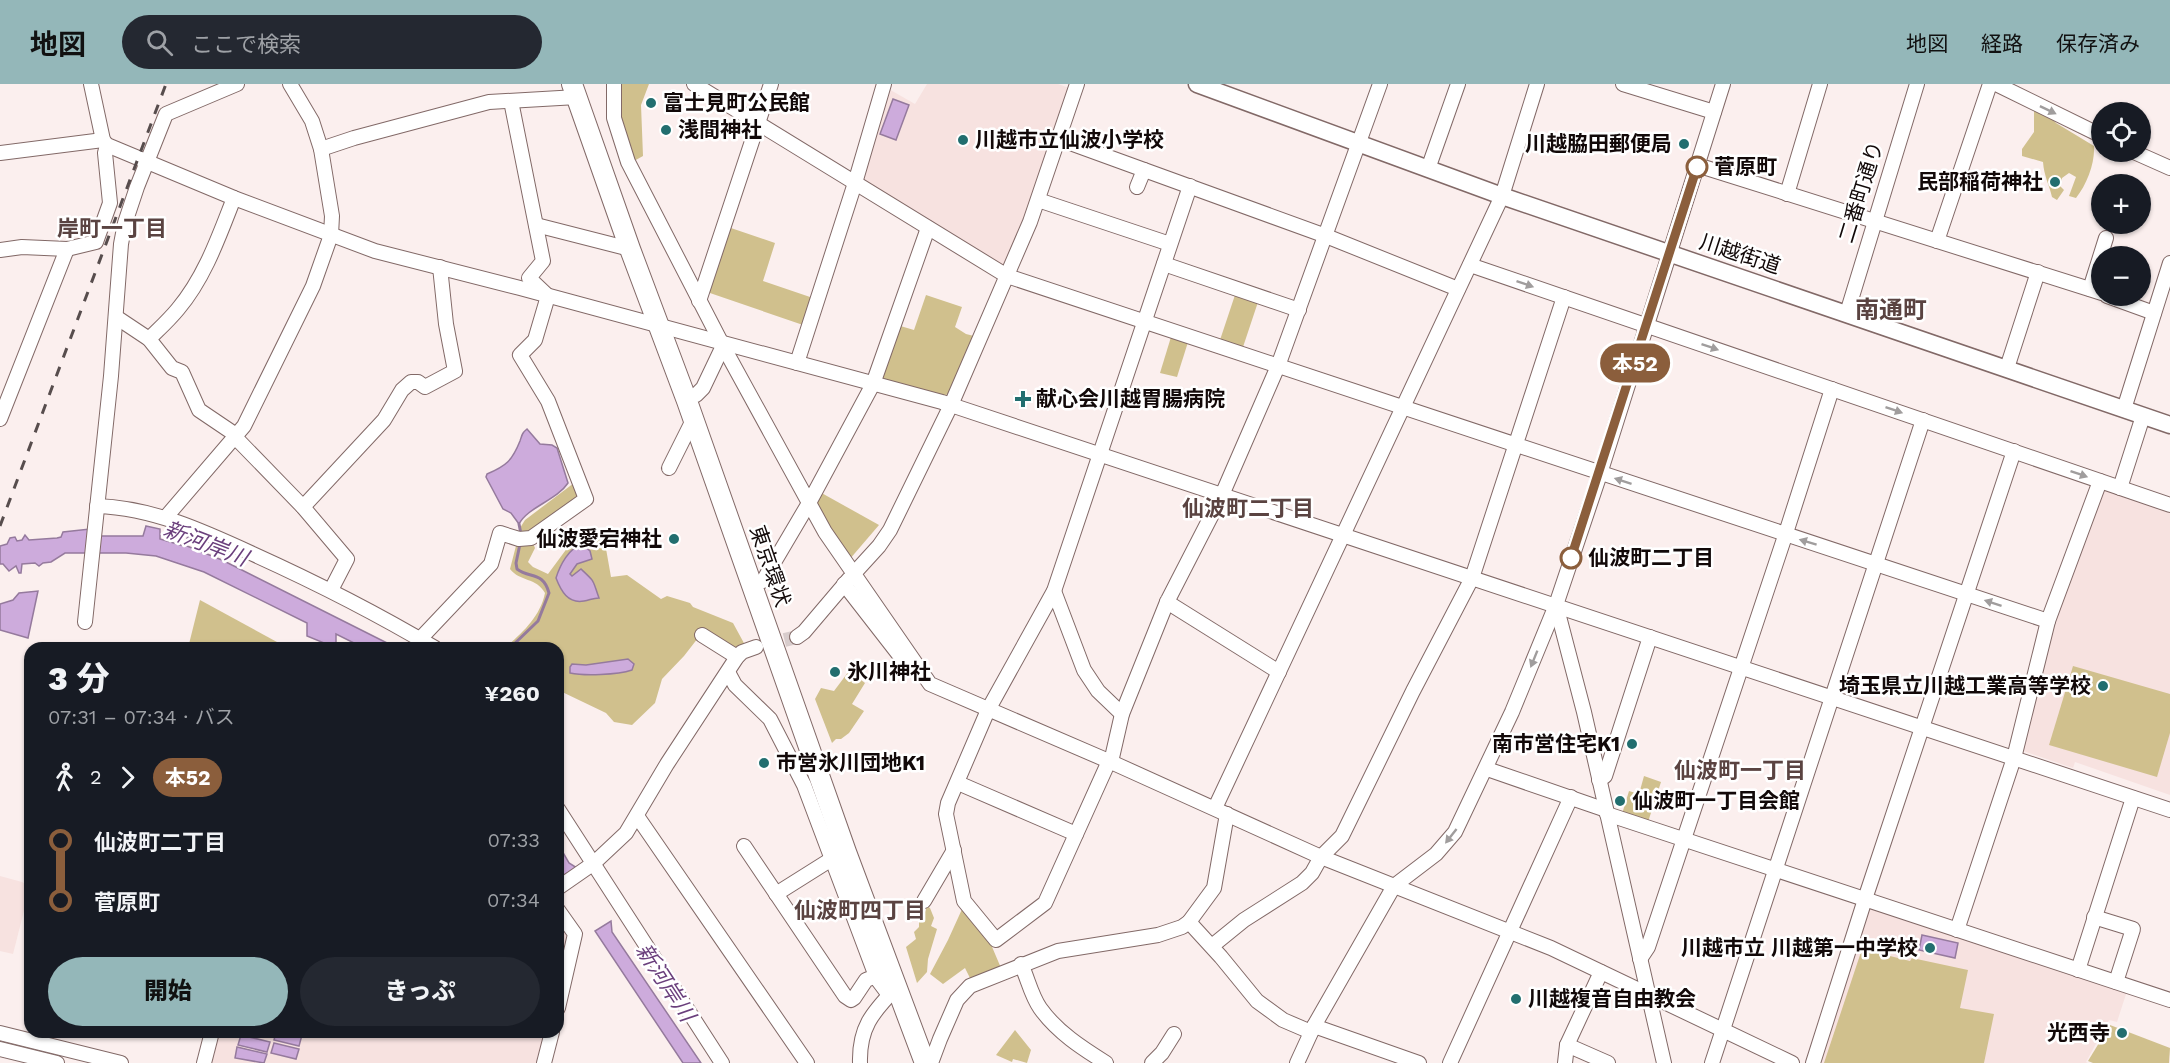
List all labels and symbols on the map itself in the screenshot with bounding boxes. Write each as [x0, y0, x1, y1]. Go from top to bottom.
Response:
place label: 富士見町公民館 [663, 90, 810, 115]
marker: 富士見町公民館 [644, 96, 658, 110]
one-way arrow [2040, 105, 2057, 114]
place label: 浅間神社 [678, 117, 762, 142]
marker: 浅間神社 [659, 123, 673, 137]
place label: 川越市立仙波小学校 [975, 127, 1164, 152]
place label: 川越脇田郵便局 [1525, 131, 1672, 156]
marker: 川越市立仙波小学校 [956, 133, 970, 147]
marker: 川越脇田郵便局 [1677, 137, 1691, 151]
street label: 二番町通り [1833, 138, 1888, 246]
place label: 菅原町 [1714, 154, 1777, 179]
marker: 菅原町 [1686, 156, 1708, 178]
place label: 民部稲荷神社 [1917, 169, 2043, 194]
marker: 民部稲荷神社 [2048, 175, 2062, 189]
district label: 岸町一丁目 [57, 216, 167, 241]
street label: 川越街道 [1696, 229, 1784, 278]
one-way arrow [1516, 279, 1534, 289]
district label: 南通町 [1855, 296, 1927, 324]
one-way arrow [1701, 343, 1719, 352]
line badge: 本52 [1600, 344, 1670, 382]
place label: 献心会川越胃腸病院 [1036, 386, 1225, 411]
marker: 献心会川越胃腸病院 [1014, 390, 1032, 408]
one-way arrow [1885, 406, 1903, 416]
one-way arrow [2070, 469, 2088, 479]
one-way arrow [1614, 475, 1632, 485]
district label: 仙波町二丁目 [1182, 496, 1314, 521]
water label: 新河岸川 [160, 516, 253, 572]
street label: 東京環状 [745, 522, 796, 610]
place label: 仙波愛宕神社 [536, 526, 662, 551]
marker: 仙波愛宕神社 [667, 532, 681, 546]
one-way arrow [1799, 537, 1817, 547]
place label: 仙波町二丁目 [1588, 545, 1714, 570]
marker: 仙波町二丁目 [1560, 547, 1582, 569]
one-way arrow [1984, 598, 2002, 607]
one-way arrow [1528, 651, 1538, 669]
place label: 氷川神社 [847, 659, 931, 684]
marker: 氷川神社 [828, 665, 842, 679]
place label: 埼玉県立川越工業高等学校 [1839, 673, 2091, 698]
marker: 埼玉県立川越工業高等学校 [2096, 679, 2110, 693]
place label: 南市営住宅K1 [1492, 731, 1620, 756]
marker: 南市営住宅K1 [1625, 737, 1639, 751]
place label: 市営氷川団地K1 [776, 750, 925, 775]
marker: 市営氷川団地K1 [757, 756, 771, 770]
district label: 仙波町一丁目 [1674, 758, 1806, 783]
place label: 仙波町一丁目会館 [1632, 788, 1800, 813]
marker: 仙波町一丁目会館 [1613, 794, 1627, 808]
one-way arrow [1445, 827, 1457, 843]
district label: 仙波町四丁目 [794, 898, 926, 923]
place label: 川越市立 川越第一中学校 [1681, 935, 1918, 960]
water label: 新河岸川 [631, 939, 701, 1028]
marker: 川越市立 川越第一中学校 [1923, 941, 1937, 955]
place label: 川越複音自由教会 [1528, 986, 1696, 1011]
marker: 川越複音自由教会 [1509, 992, 1523, 1006]
place label: 光西寺 [2047, 1020, 2110, 1045]
marker: 光西寺 [2115, 1026, 2129, 1040]

